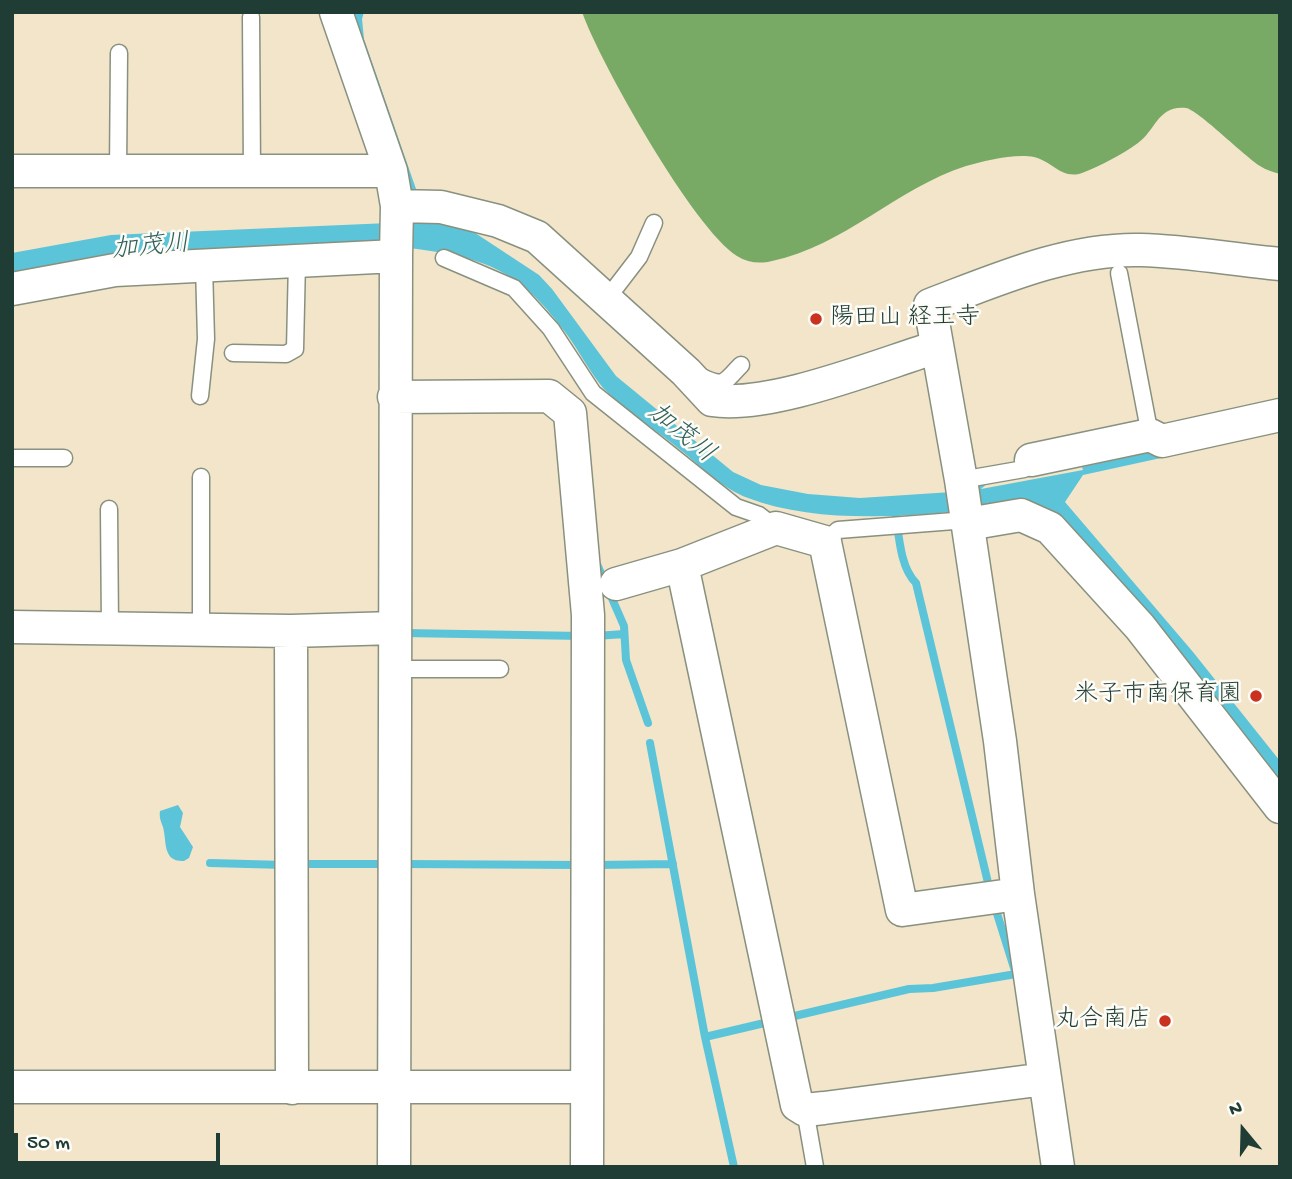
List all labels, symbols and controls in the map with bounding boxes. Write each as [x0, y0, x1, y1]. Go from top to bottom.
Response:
water label: 加茂川 [111, 230, 191, 268]
place label: 陽田山 経王寺 [830, 305, 980, 333]
marker: 陽田山 経王寺 [808, 311, 824, 327]
water label: 加茂川 [640, 398, 720, 472]
place label: 米子市南保育園 [1074, 682, 1242, 710]
marker: 米子市南保育園 [1248, 688, 1264, 704]
place label: 丸合南店 [1055, 1007, 1151, 1035]
marker: 丸合南店 [1157, 1013, 1173, 1029]
north arrow [1208, 1095, 1278, 1165]
text: N [1226, 1097, 1246, 1123]
scale bar [18, 1120, 224, 1164]
text: 50 m [27, 1132, 70, 1157]

